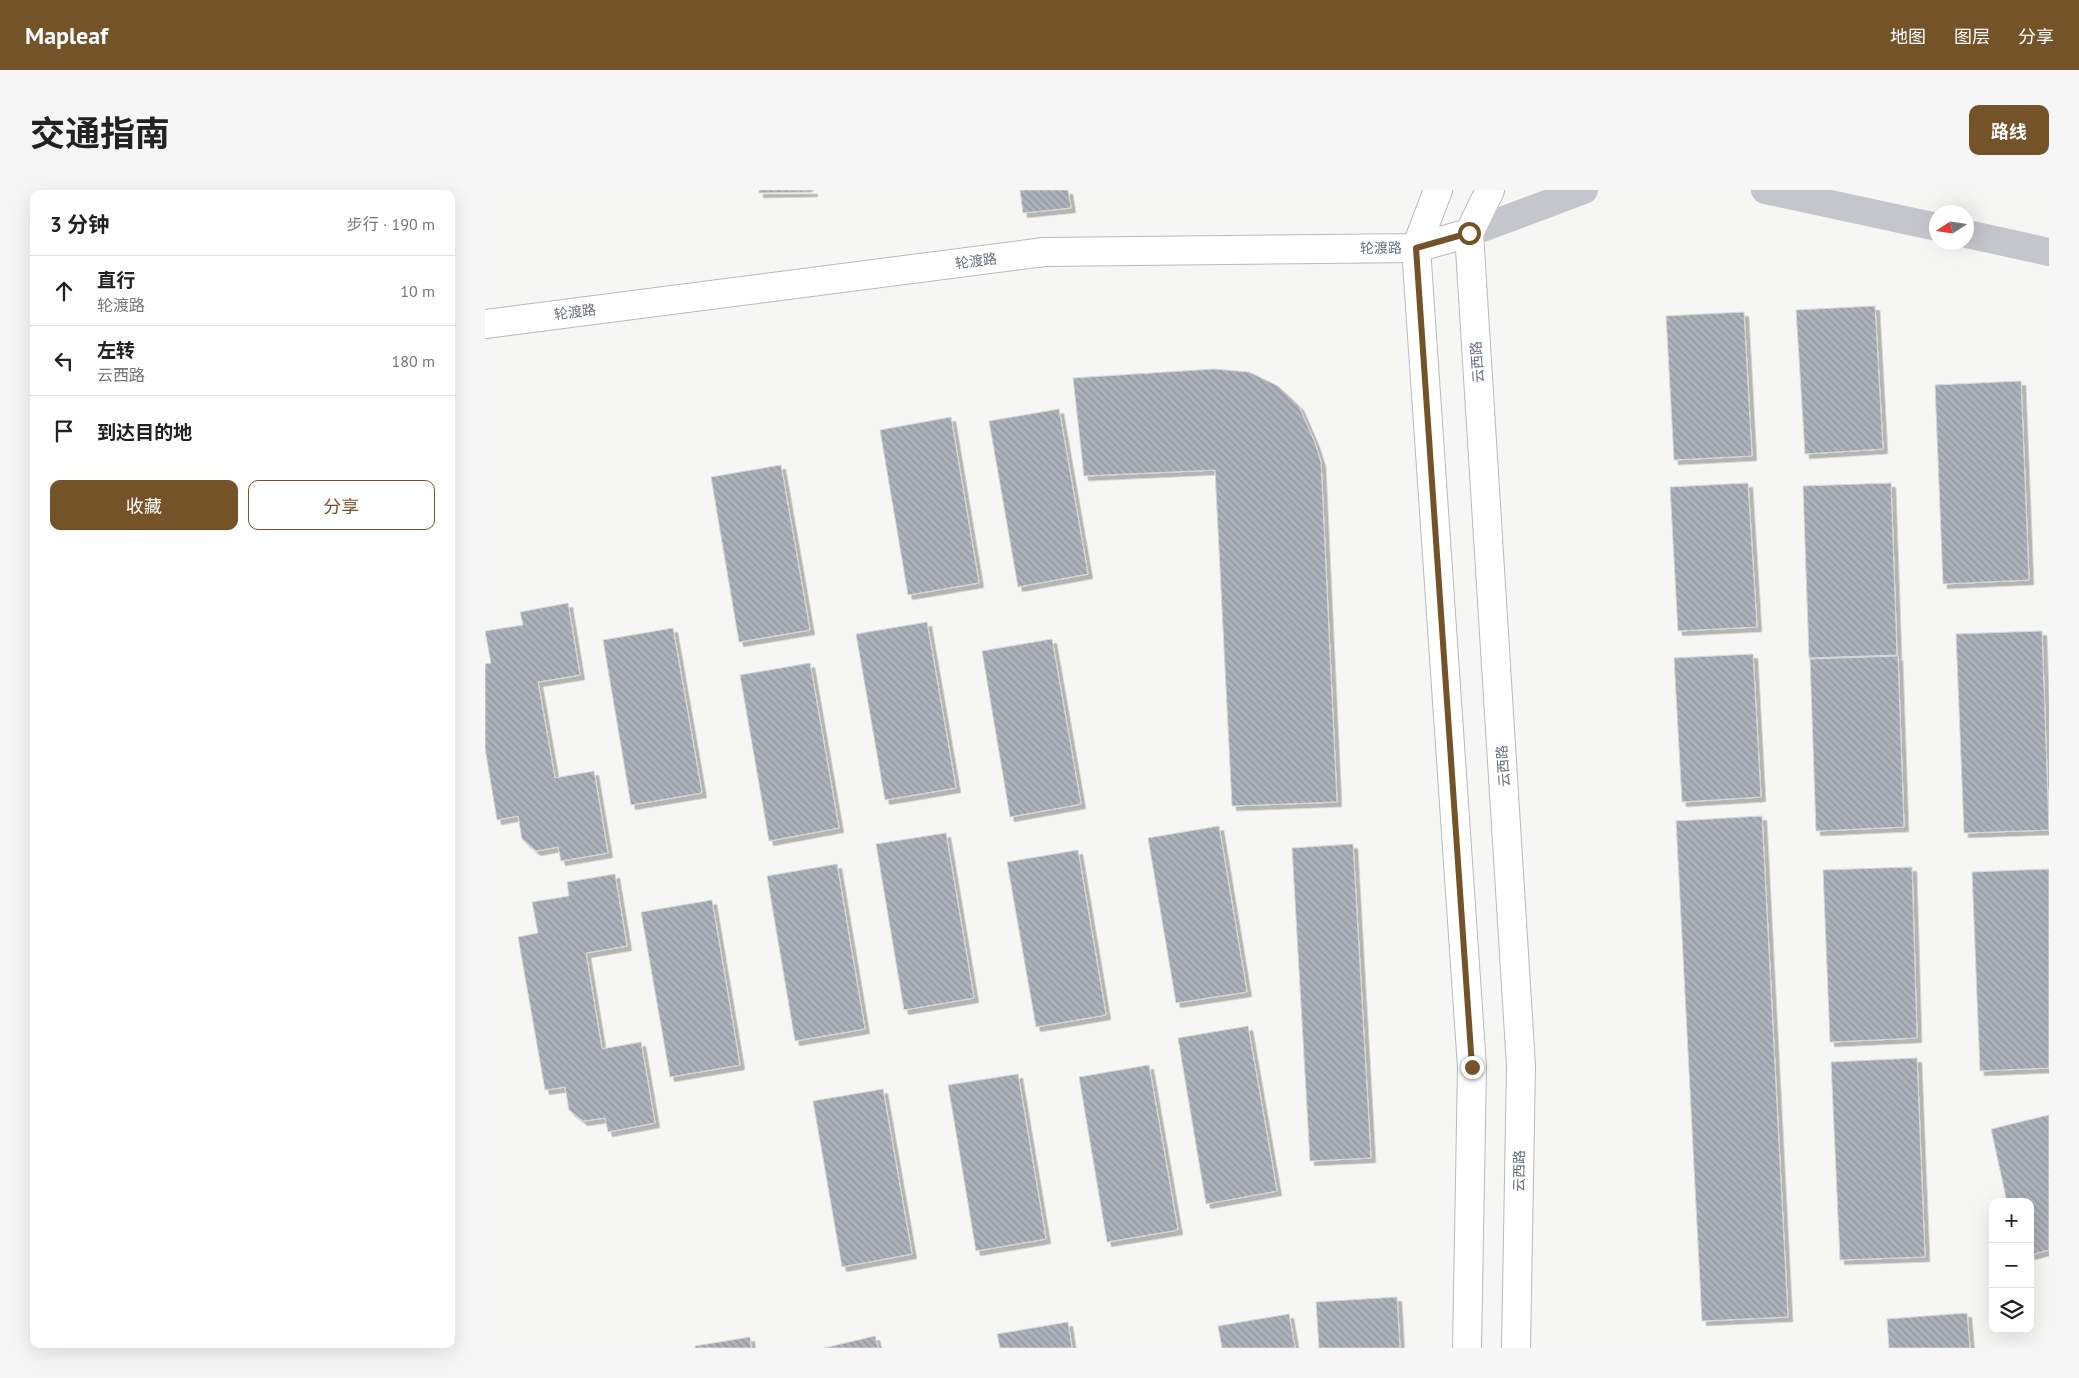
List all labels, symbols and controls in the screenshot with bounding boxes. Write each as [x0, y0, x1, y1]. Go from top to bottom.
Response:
text: Mapleaf [25, 20, 108, 51]
text: 地图 [1890, 25, 1926, 48]
text: 图层 [1954, 25, 1990, 48]
text: 分享 [2018, 25, 2054, 48]
button: 路线 [1969, 105, 2049, 155]
text: 交通指南 [30, 110, 170, 156]
north arrow [1929, 205, 1974, 250]
text: 3 分钟 [50, 211, 109, 238]
text: 步行 · 190 m [347, 214, 435, 234]
route start [1458, 222, 1481, 245]
street label: 轮渡路 [1360, 239, 1402, 257]
street label: 轮渡路 [954, 250, 998, 272]
text: 直行 [97, 268, 135, 292]
icon: ahead [50, 277, 78, 305]
text: 10 m [400, 281, 435, 301]
text: 轮渡路 [97, 295, 145, 315]
street label: 轮渡路 [553, 301, 597, 323]
text: 左转 [97, 338, 135, 362]
street label: 云西路 [1467, 340, 1487, 384]
icon: left [50, 347, 78, 375]
text: 180 m [392, 351, 435, 371]
text: 云西路 [97, 365, 145, 385]
icon: arrive [50, 417, 78, 445]
text: 到达目的地 [97, 420, 192, 444]
button: 收藏 [50, 480, 238, 530]
button: 分享 [248, 480, 435, 530]
street label: 云西路 [1493, 744, 1513, 788]
route end [1461, 1056, 1484, 1079]
street label: 云西路 [1510, 1150, 1528, 1192]
map controls [1989, 1198, 2034, 1333]
button: + [1989, 1198, 2034, 1243]
button: − [1989, 1243, 2034, 1288]
button: layers [1989, 1288, 2034, 1333]

